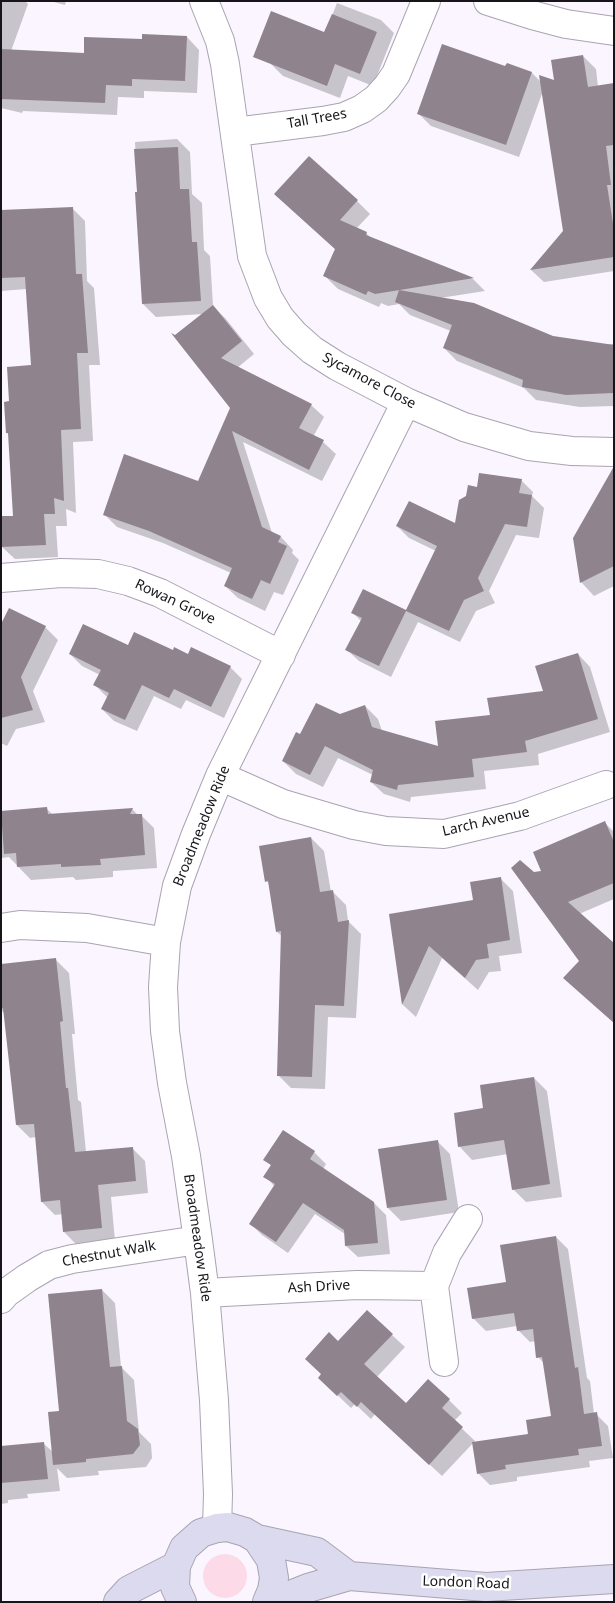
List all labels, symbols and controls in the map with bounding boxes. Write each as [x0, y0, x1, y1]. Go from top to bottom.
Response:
street label: Tall Trees [286, 105, 348, 133]
street label: Sycamore Close [319, 349, 419, 413]
street label: Rowan Grove [132, 576, 218, 628]
street label: Broadmeadow Ride [170, 763, 234, 889]
street label: Larch Avenue [441, 804, 531, 840]
street label: Broadmeadow Ride [180, 1173, 214, 1303]
street label: Chestnut Walk [61, 1237, 157, 1271]
street label: Ash Drive [287, 1277, 351, 1297]
street label: London Road [422, 1573, 510, 1593]

